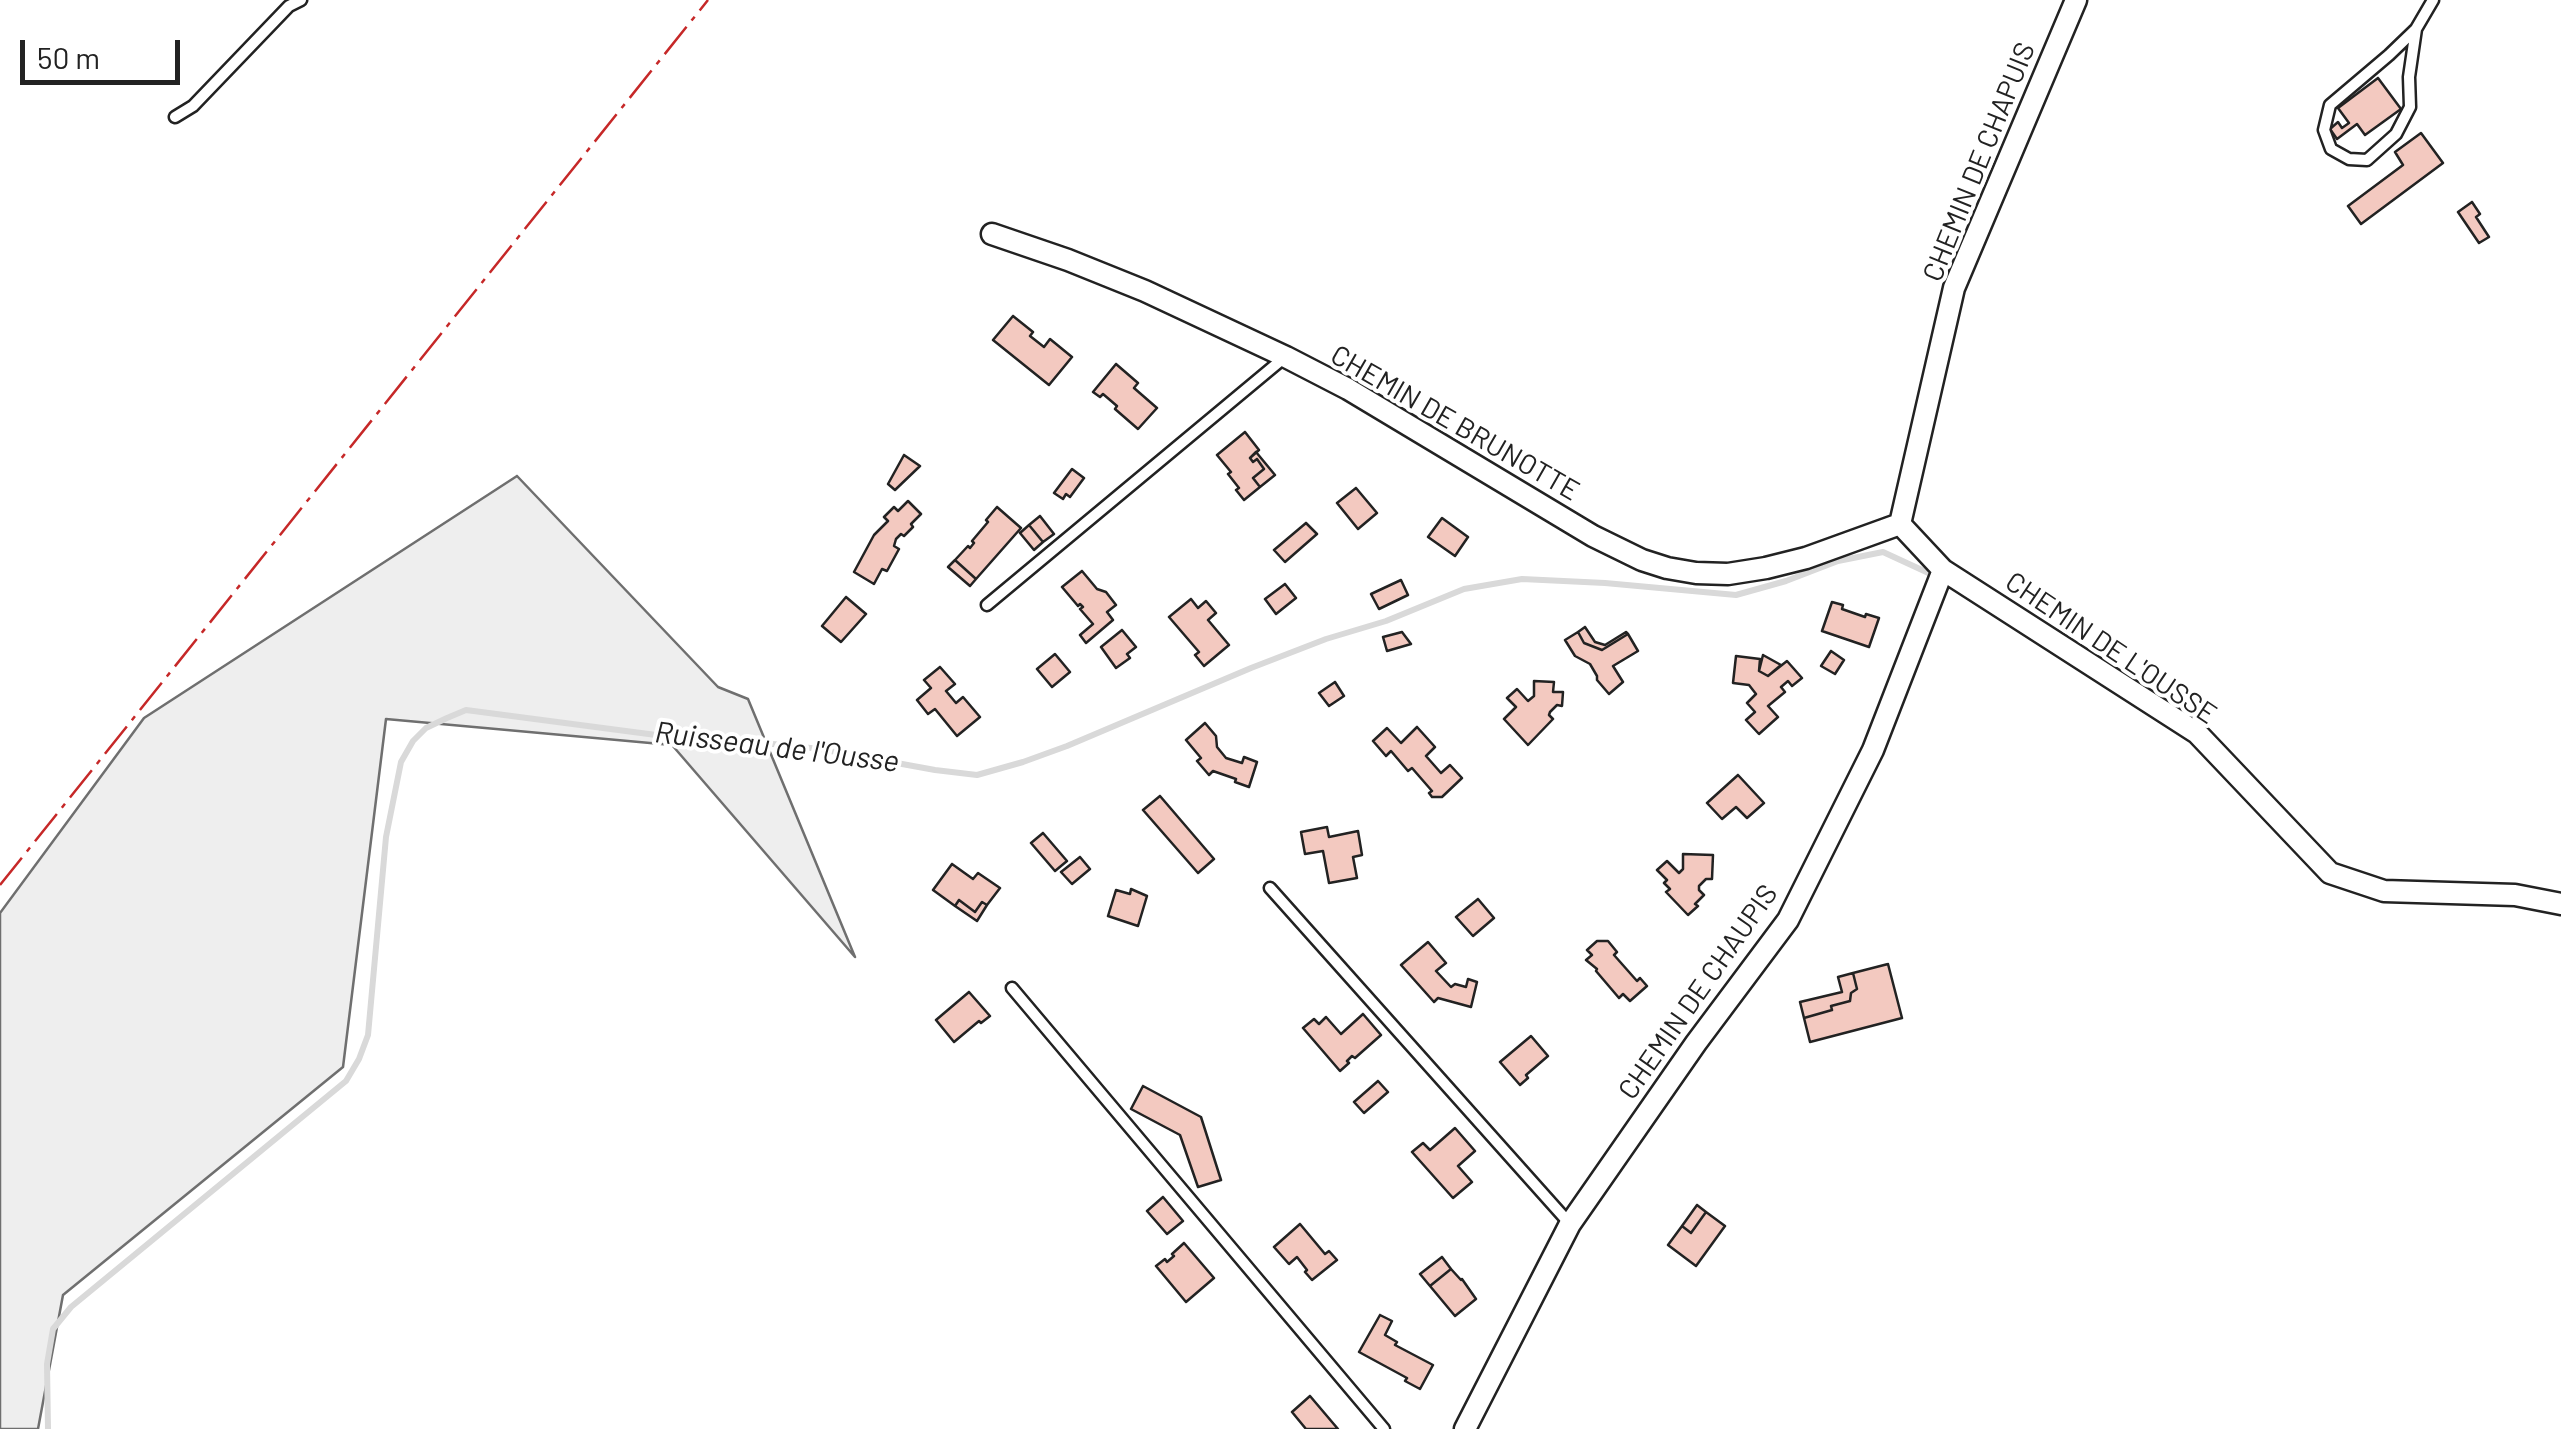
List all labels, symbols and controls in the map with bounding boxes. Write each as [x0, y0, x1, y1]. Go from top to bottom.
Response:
scale bar [25, 20, 185, 82]
street label: CHEMIN DE CHAPUIS [1916, 38, 2042, 286]
text: 50 m [37, 39, 100, 75]
street label: CHEMIN DE BRUNOTTE [1325, 338, 1585, 508]
street label: CHEMIN DE L'OUSSE [1999, 565, 2223, 731]
water label: Ruisseau de l'Ousse [653, 714, 901, 780]
street label: CHEMIN DE CHAUPIS [1611, 878, 1785, 1106]

